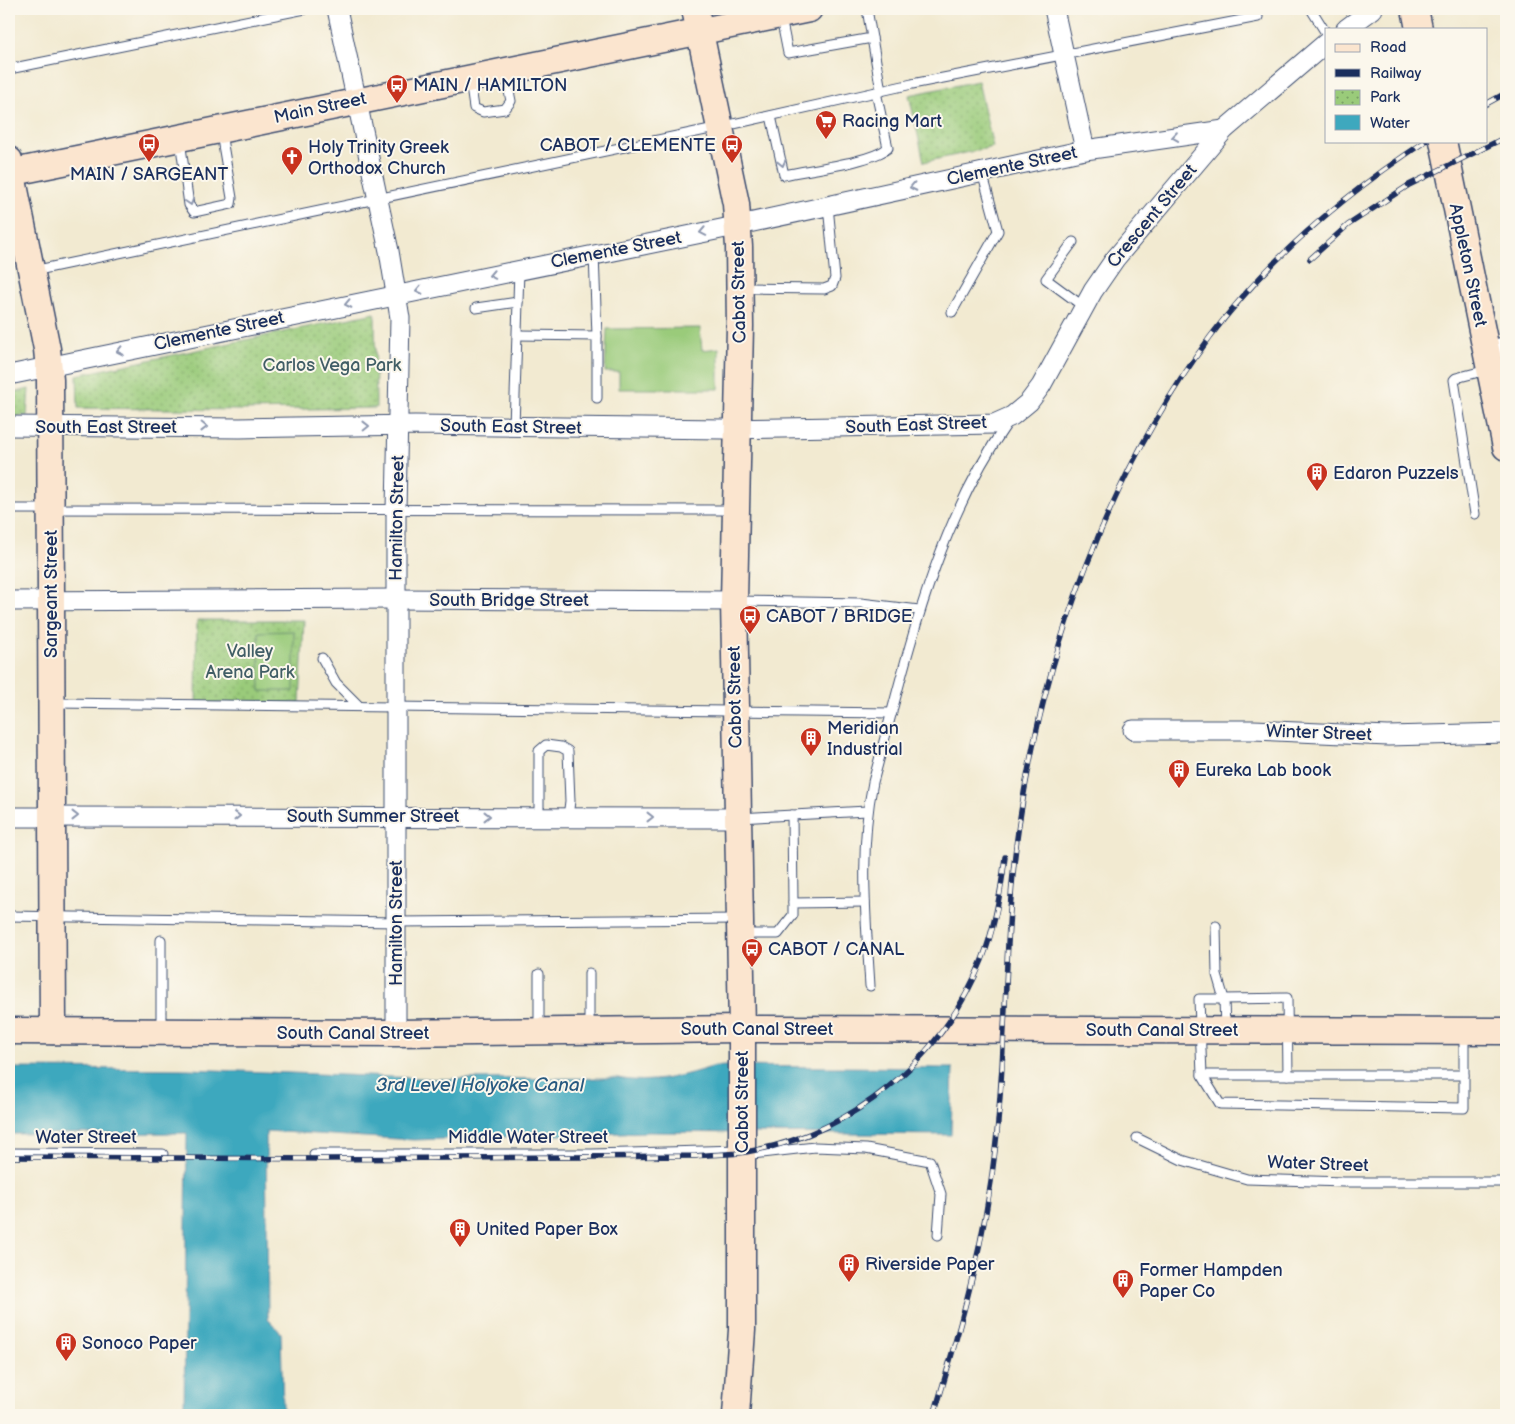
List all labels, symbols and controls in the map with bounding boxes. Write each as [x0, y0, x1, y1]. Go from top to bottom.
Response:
legend [1325, 28, 1488, 142]
text: Road [1370, 38, 1406, 57]
text: Railway [1370, 64, 1421, 83]
bus stop icon: MAIN / HAMILTON [385, 73, 409, 104]
place label: MAIN / HAMILTON [413, 75, 568, 96]
street label: Main Street [272, 88, 369, 128]
text: Park [1370, 88, 1401, 107]
supermarket icon: Racing Mart [814, 109, 838, 140]
place label: Racing Mart [842, 111, 943, 132]
text: Water [1370, 114, 1410, 133]
one-way arrow [1171, 131, 1179, 142]
bus stop icon: MAIN / SARGEANT [137, 132, 161, 163]
bus stop icon: CABOT / CLEMENTE [720, 133, 744, 164]
place label: CABOT / CLEMENTE [540, 135, 716, 156]
place label: Holy Trinity Greek Orthodox Church [308, 137, 449, 179]
street label: Clemente Street [945, 142, 1080, 190]
church icon: Holy Trinity Greek Orthodox Church [280, 145, 304, 176]
one-way arrow [776, 159, 787, 168]
street label: Crescent Street [1103, 160, 1202, 272]
place label: MAIN / SARGEANT [70, 164, 228, 185]
one-way arrow [908, 181, 917, 192]
one-way arrow [185, 198, 195, 206]
street label: Appleton Street [1445, 201, 1491, 329]
street label: Clemente Street [549, 227, 684, 273]
one-way arrow [698, 227, 707, 237]
street label: Cabot Street [728, 240, 750, 343]
one-way arrow [487, 269, 496, 280]
one-way arrow [414, 284, 423, 295]
one-way arrow [344, 299, 352, 309]
street label: Clemente Street [152, 307, 287, 355]
one-way arrow [116, 346, 125, 356]
park label: Carlos Vega Park [263, 355, 402, 376]
street label: South East Street [845, 412, 988, 438]
street label: South East Street [440, 415, 583, 439]
street label: South East Street [35, 417, 177, 438]
one-way arrow [362, 421, 370, 431]
one-way arrow [200, 422, 208, 433]
street label: Hamilton Street [385, 454, 409, 581]
building icon: Edaron Puzzels [1305, 461, 1329, 492]
place label: Edaron Puzzels [1333, 463, 1459, 484]
street label: Sargeant Street [41, 529, 62, 658]
street label: South Bridge Street [429, 590, 589, 611]
bus stop icon: CABOT / BRIDGE [738, 604, 762, 635]
place label: CABOT / BRIDGE [766, 606, 913, 627]
park label: Valley Arena Park [205, 641, 295, 683]
street label: Cabot Street [724, 645, 746, 748]
place label: Meridian Industrial [827, 718, 902, 760]
street label: Winter Street [1266, 721, 1373, 745]
building icon: Meridian Industrial [799, 726, 823, 757]
building icon: Eureka Lab book [1167, 758, 1191, 789]
place label: Eureka Lab book [1195, 760, 1331, 781]
street label: South Summer Street [287, 806, 460, 827]
one-way arrow [72, 811, 79, 821]
one-way arrow [234, 811, 242, 821]
one-way arrow [484, 811, 492, 821]
one-way arrow [646, 812, 654, 822]
street label: Hamilton Street [386, 860, 407, 986]
bus stop icon: CABOT / CANAL [740, 937, 764, 968]
place label: CABOT / CANAL [768, 939, 905, 960]
street label: South Canal Street [681, 1019, 834, 1040]
street label: South Canal Street [1086, 1020, 1239, 1041]
street label: South Canal Street [277, 1023, 430, 1044]
street label: Cabot Street [732, 1050, 753, 1153]
water label: 3rd Level Holyoke Canal [376, 1074, 585, 1097]
street label: Water Street [35, 1127, 137, 1148]
street label: Middle Water Street [448, 1127, 609, 1148]
street label: Water Street [1267, 1152, 1370, 1176]
building icon: United Paper Box [448, 1217, 472, 1248]
place label: United Paper Box [476, 1219, 619, 1240]
building icon: Riverside Paper [837, 1252, 861, 1283]
place label: Riverside Paper [865, 1254, 995, 1275]
place label: Former Hampden Paper Co [1139, 1260, 1283, 1302]
building icon: Former Hampden Paper Co [1111, 1268, 1135, 1299]
building icon: Sonoco Paper [54, 1331, 78, 1362]
place label: Sonoco Paper [82, 1333, 197, 1354]

